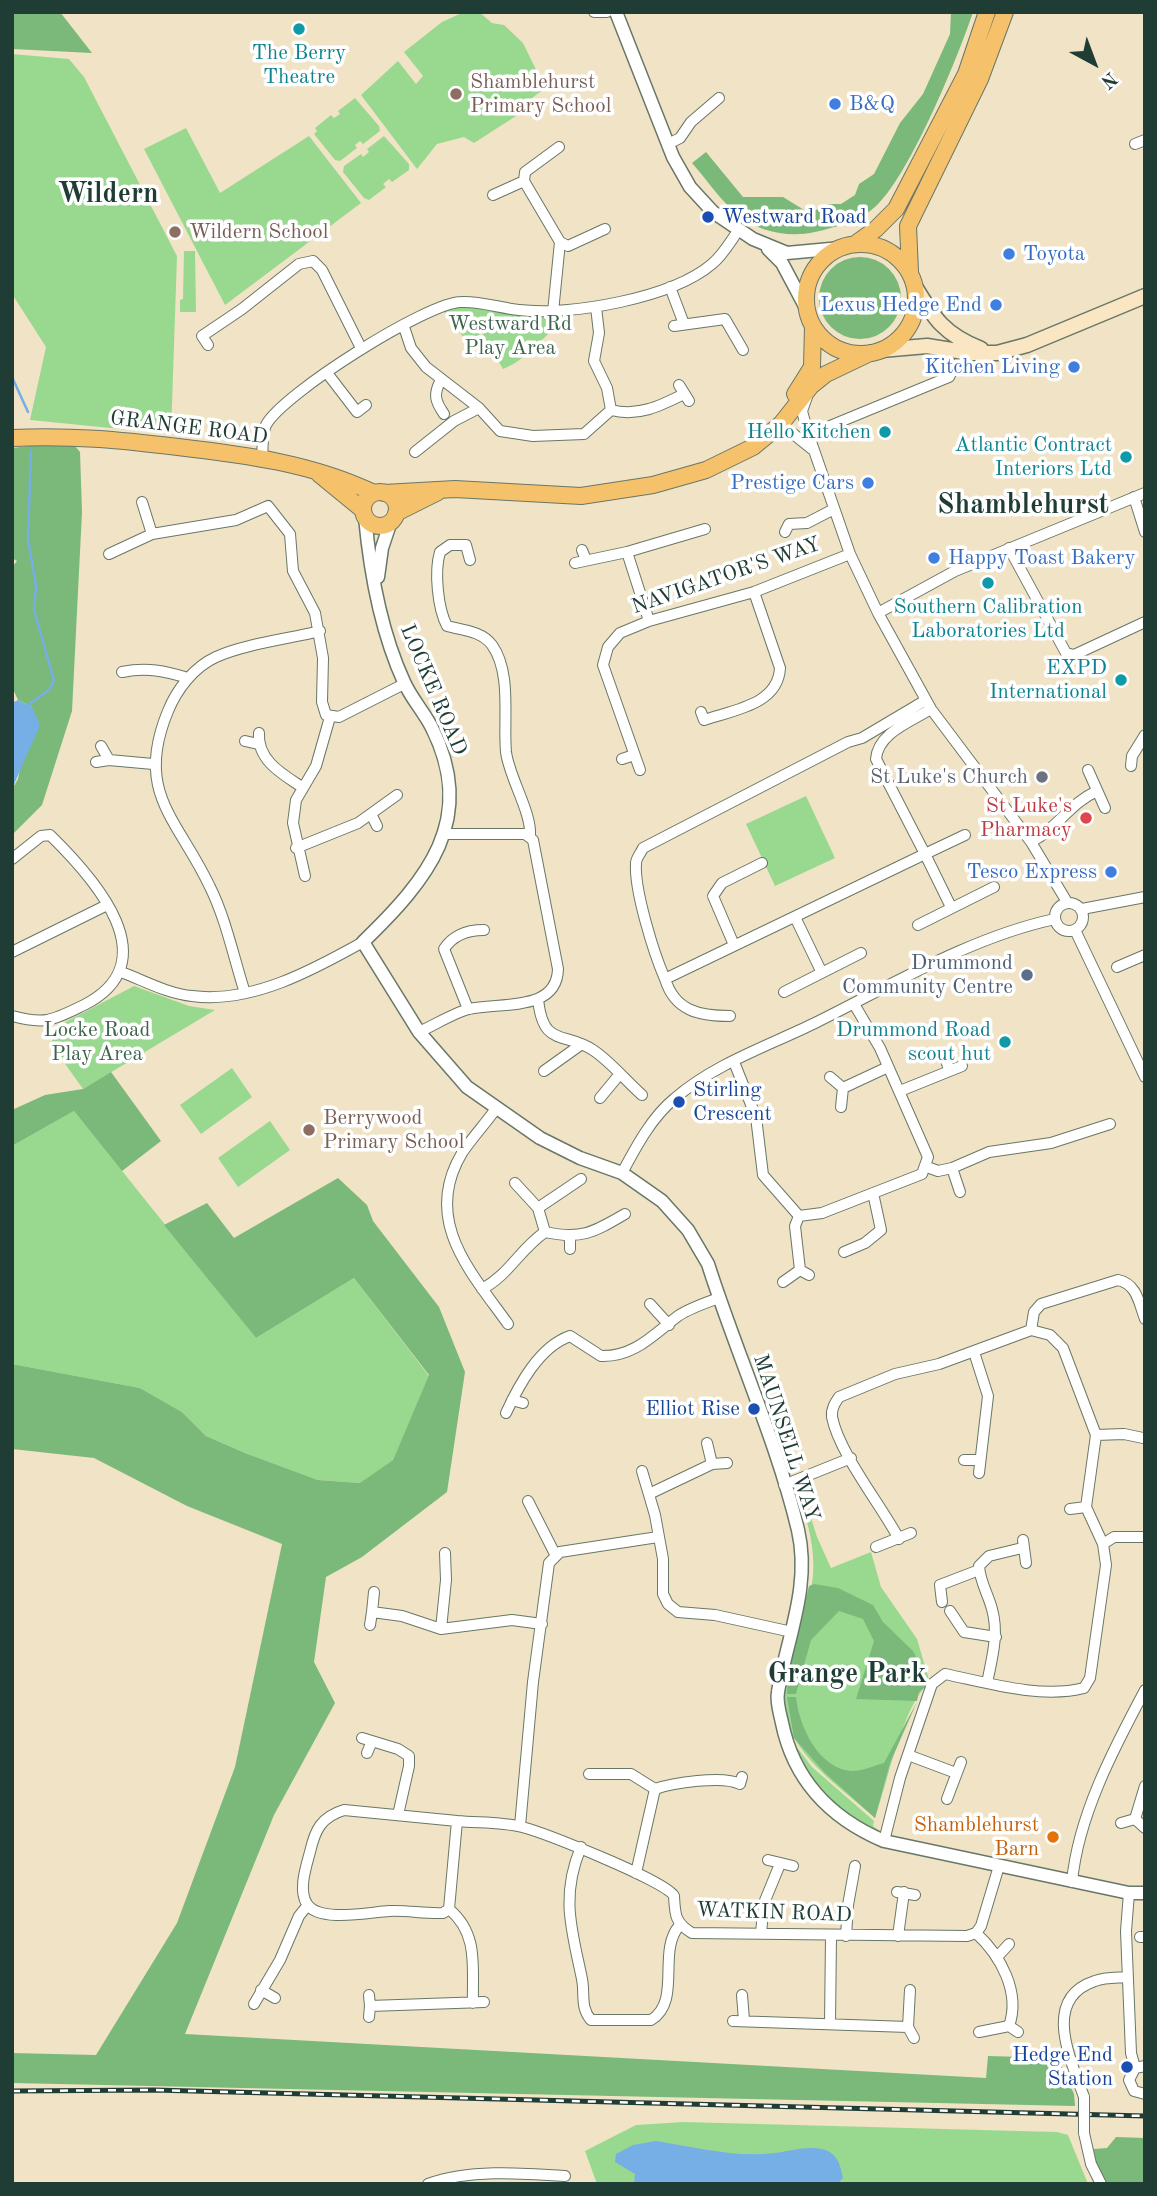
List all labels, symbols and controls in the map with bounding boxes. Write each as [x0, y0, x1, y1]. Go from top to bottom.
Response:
marker: The Berry Theatre [291, 21, 307, 37]
north arrow [1059, 28, 1129, 98]
place label: The Berry Theatre [252, 40, 346, 90]
text: N [1096, 67, 1120, 91]
place label: Shamblehurst Primary School [470, 69, 611, 119]
marker: Shamblehurst Primary School [448, 86, 464, 102]
place label: B&Q [849, 91, 895, 117]
marker: B&Q [827, 96, 843, 112]
district label: Wildern [57, 178, 159, 212]
place label: Westward Road [722, 204, 867, 230]
marker: Westward Road [700, 209, 716, 225]
place label: Wildern School [189, 219, 328, 245]
marker: Wildern School [167, 224, 183, 240]
place label: Toyota [1023, 241, 1085, 267]
marker: Toyota [1001, 246, 1017, 262]
place label: Lexus Hedge End [820, 292, 982, 318]
marker: Lexus Hedge End [988, 297, 1004, 313]
park label: Westward Rd Play Area [448, 311, 572, 361]
place label: Kitchen Living [924, 354, 1060, 380]
marker: Kitchen Living [1066, 359, 1082, 375]
street label: GRANGE ROAD [109, 406, 269, 450]
place label: Hello Kitchen [747, 419, 871, 445]
marker: Hello Kitchen [877, 424, 893, 440]
place label: Atlantic Contract Interiors Ltd [955, 432, 1112, 482]
marker: Atlantic Contract Interiors Ltd [1118, 449, 1134, 465]
place label: Prestige Cars [730, 470, 854, 496]
marker: Prestige Cars [860, 475, 876, 491]
district label: Shamblehurst [937, 489, 1109, 523]
street label: NAVIGATOR'S WAY [628, 532, 824, 620]
place label: Happy Toast Bakery [948, 545, 1136, 571]
marker: Happy Toast Bakery [926, 550, 942, 566]
marker: Southern Calibration Laboratories Ltd [980, 575, 996, 591]
place label: Southern Calibration Laboratories Ltd [893, 594, 1083, 644]
street label: LOCKE ROAD [394, 621, 472, 759]
place label: EXPD International [989, 655, 1107, 705]
marker: EXPD International [1113, 672, 1129, 688]
place label: St Luke's Church [870, 764, 1028, 790]
marker: St Luke's Church [1034, 769, 1050, 785]
place label: St Luke's Pharmacy [980, 793, 1072, 843]
marker: St Luke's Pharmacy [1078, 810, 1094, 826]
place label: Tesco Express [966, 859, 1097, 885]
marker: Tesco Express [1103, 864, 1119, 880]
place label: Drummond Community Centre [842, 950, 1013, 1000]
marker: Drummond Community Centre [1019, 967, 1035, 983]
park label: Locke Road Play Area [44, 1017, 150, 1067]
place label: Drummond Road scout hut [836, 1017, 991, 1067]
marker: Drummond Road scout hut [997, 1034, 1013, 1050]
place label: Stirling Crescent [693, 1077, 772, 1127]
marker: Stirling Crescent [671, 1094, 687, 1110]
place label: Berrywood Primary School [323, 1105, 464, 1155]
marker: Berrywood Primary School [301, 1122, 317, 1138]
street label: MAUNSELL WAY [747, 1351, 825, 1525]
place label: Elliot Rise [645, 1396, 740, 1422]
marker: Elliot Rise [746, 1401, 762, 1417]
district label: Grange Park [767, 1658, 927, 1692]
place label: Shamblehurst Barn [914, 1812, 1039, 1862]
marker: Shamblehurst Barn [1045, 1829, 1061, 1845]
street label: WATKIN ROAD [696, 1898, 852, 1928]
place label: Hedge End Station [1012, 2042, 1113, 2092]
marker: Hedge End Station [1119, 2059, 1135, 2075]

